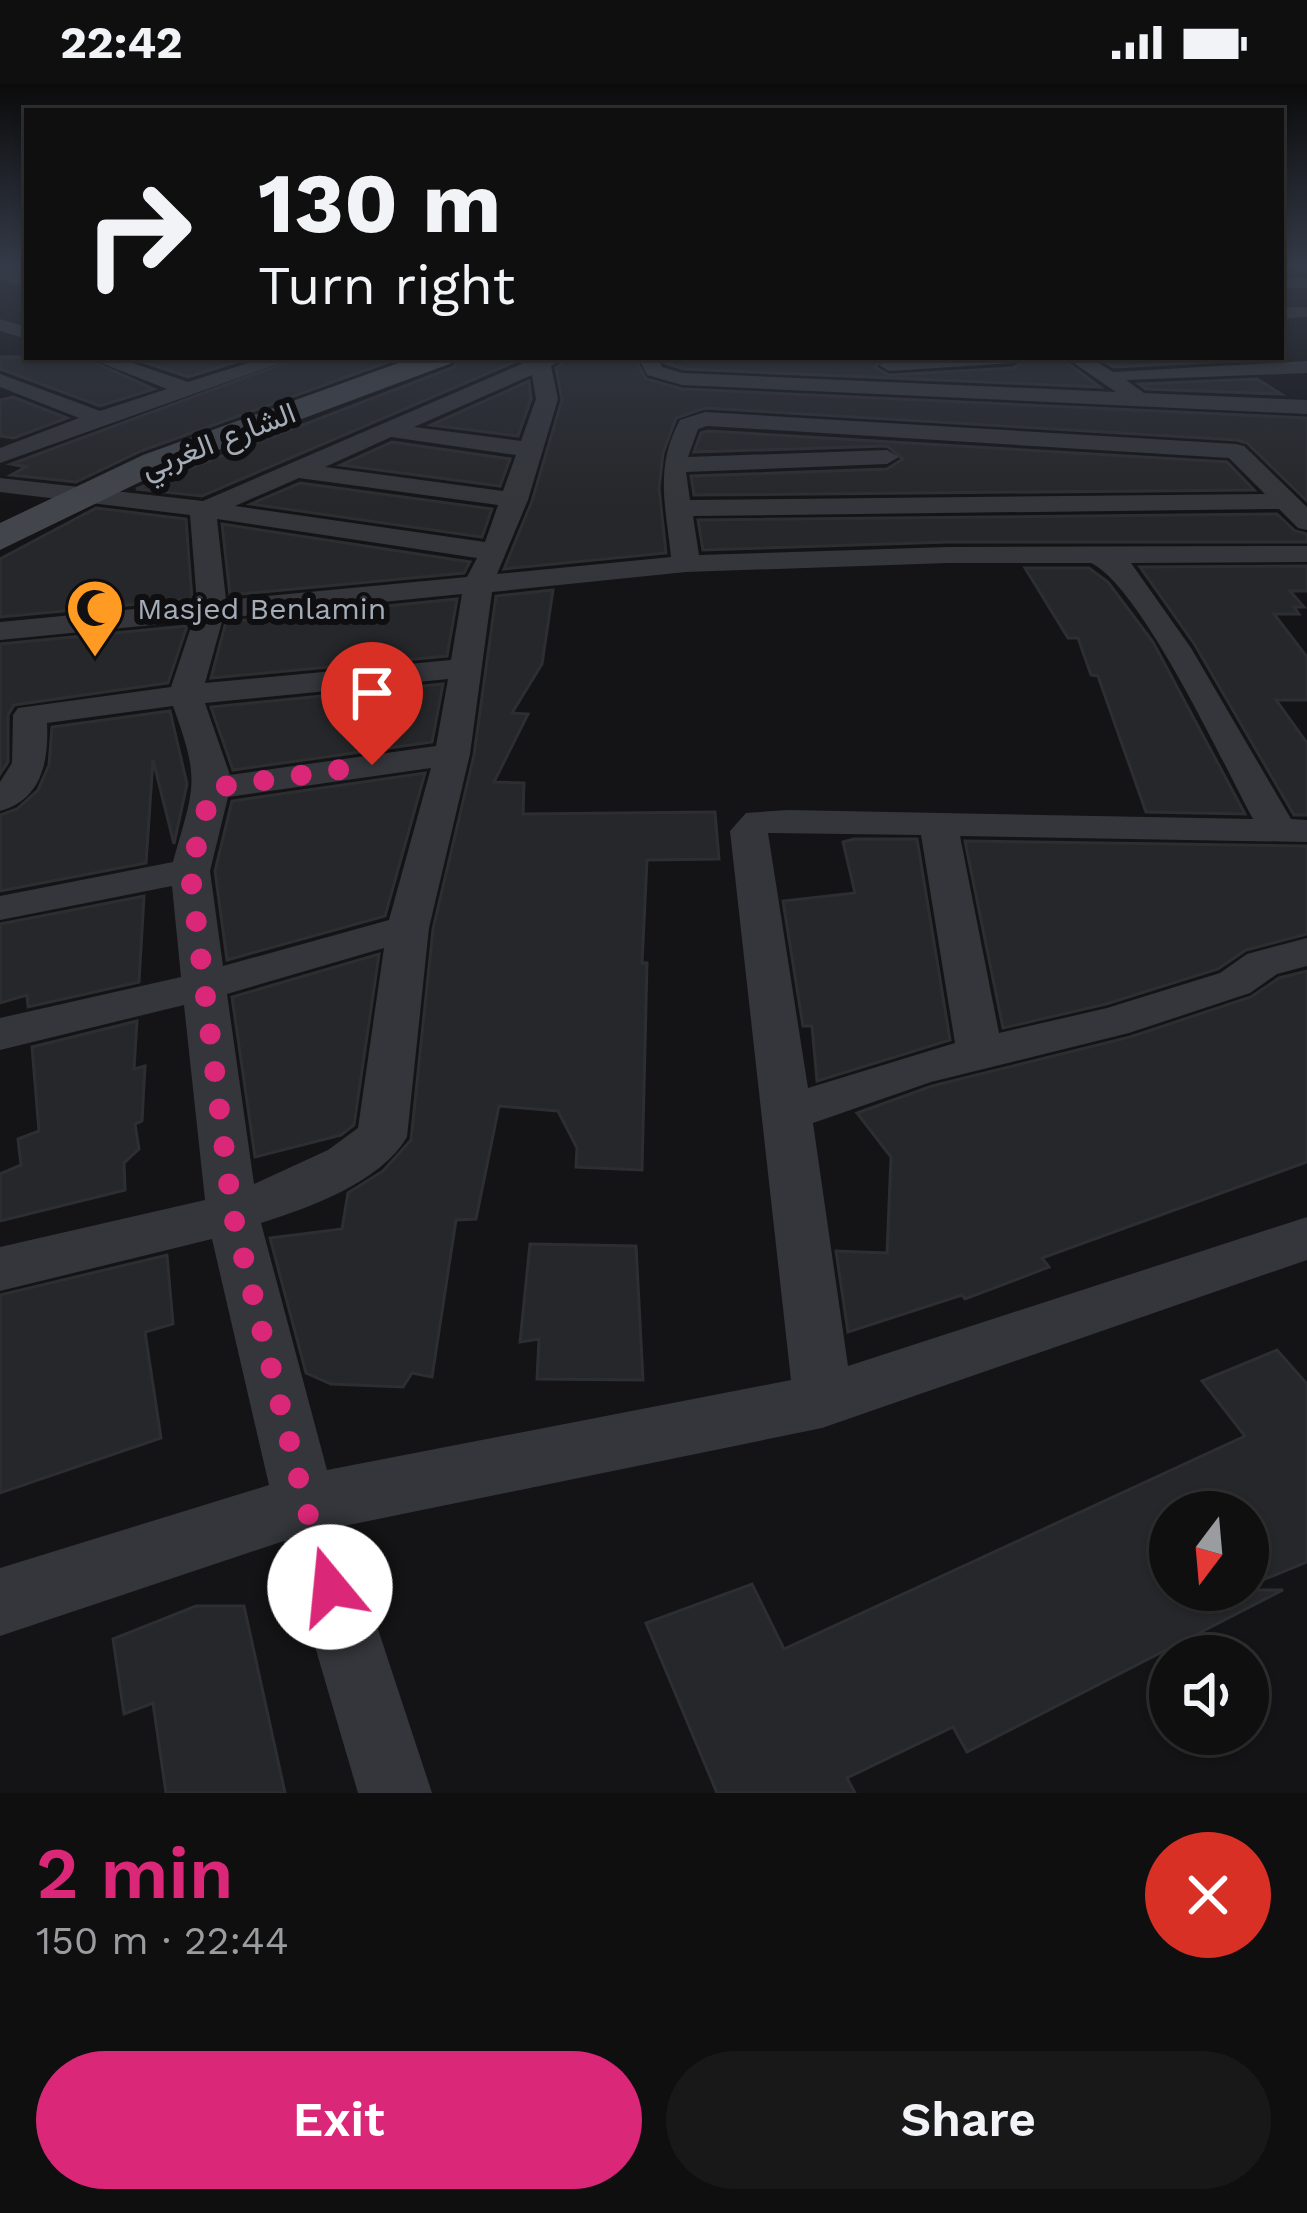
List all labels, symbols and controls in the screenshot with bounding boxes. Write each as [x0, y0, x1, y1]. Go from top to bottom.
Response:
text: 22:42 [60, 16, 183, 69]
text: 130 m [258, 154, 501, 252]
icon: right [60, 156, 216, 312]
text: Turn right [258, 254, 515, 317]
street label: الشارع الغربي [136, 395, 303, 492]
mosque icon: Masjed Benlamin [64, 577, 126, 659]
place label: Masjed Benlamin [137, 591, 386, 626]
pin [321, 642, 423, 765]
icon: arrive [339, 660, 405, 726]
north arrow [1149, 1491, 1269, 1611]
map controls [1149, 1491, 1269, 1755]
position arrow [267, 1524, 393, 1650]
button: sound [1149, 1635, 1269, 1755]
text: 2 min [36, 1831, 234, 1915]
button: close [1145, 1832, 1271, 1958]
text: 150 m · 22:44 [36, 1918, 289, 1963]
button: Exit [36, 2051, 642, 2189]
button: Share [666, 2051, 1271, 2189]

